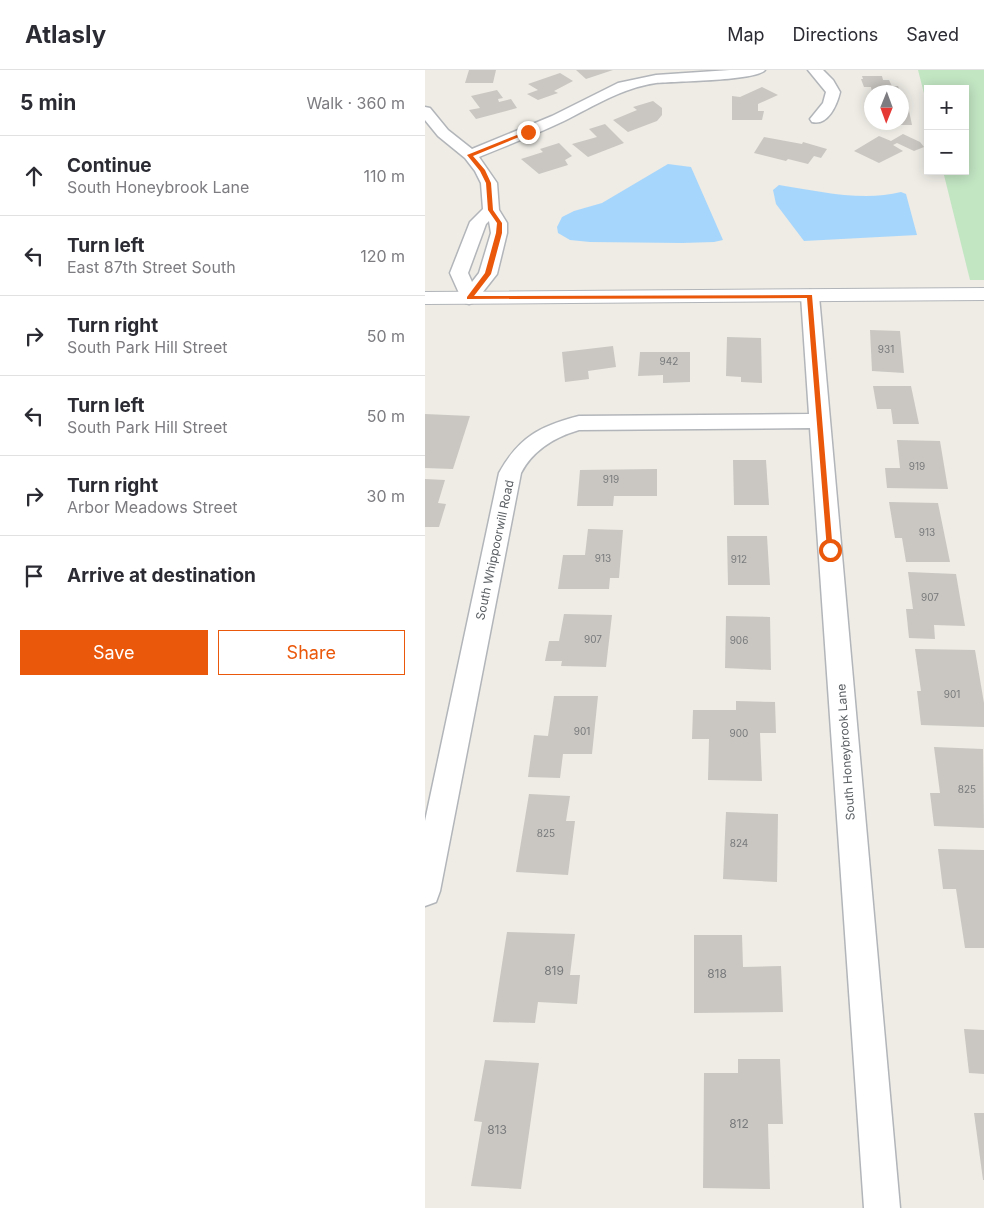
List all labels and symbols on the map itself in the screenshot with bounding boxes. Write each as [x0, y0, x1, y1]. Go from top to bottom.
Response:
north arrow [864, 85, 909, 130]
route end [517, 121, 540, 144]
house number: 931 [878, 343, 894, 355]
house number: 942 [660, 355, 678, 367]
house number: 919 [909, 460, 925, 472]
house number: 919 [603, 473, 619, 485]
street label: South Whippoorwill Road [472, 479, 517, 621]
house number: 913 [919, 526, 935, 538]
route start [819, 539, 842, 562]
house number: 913 [595, 552, 611, 564]
house number: 912 [731, 553, 747, 565]
house number: 907 [921, 591, 939, 603]
house number: 907 [584, 633, 602, 645]
house number: 906 [730, 634, 748, 646]
street label: South Honeybrook Lane [833, 683, 858, 821]
house number: 901 [944, 688, 960, 700]
house number: 901 [574, 725, 590, 737]
house number: 900 [730, 727, 748, 739]
house number: 825 [958, 783, 976, 795]
house number: 825 [537, 827, 555, 839]
house number: 824 [730, 837, 748, 849]
house number: 819 [544, 963, 564, 978]
house number: 818 [707, 966, 727, 981]
house number: 812 [729, 1116, 749, 1131]
house number: 813 [487, 1122, 507, 1137]

